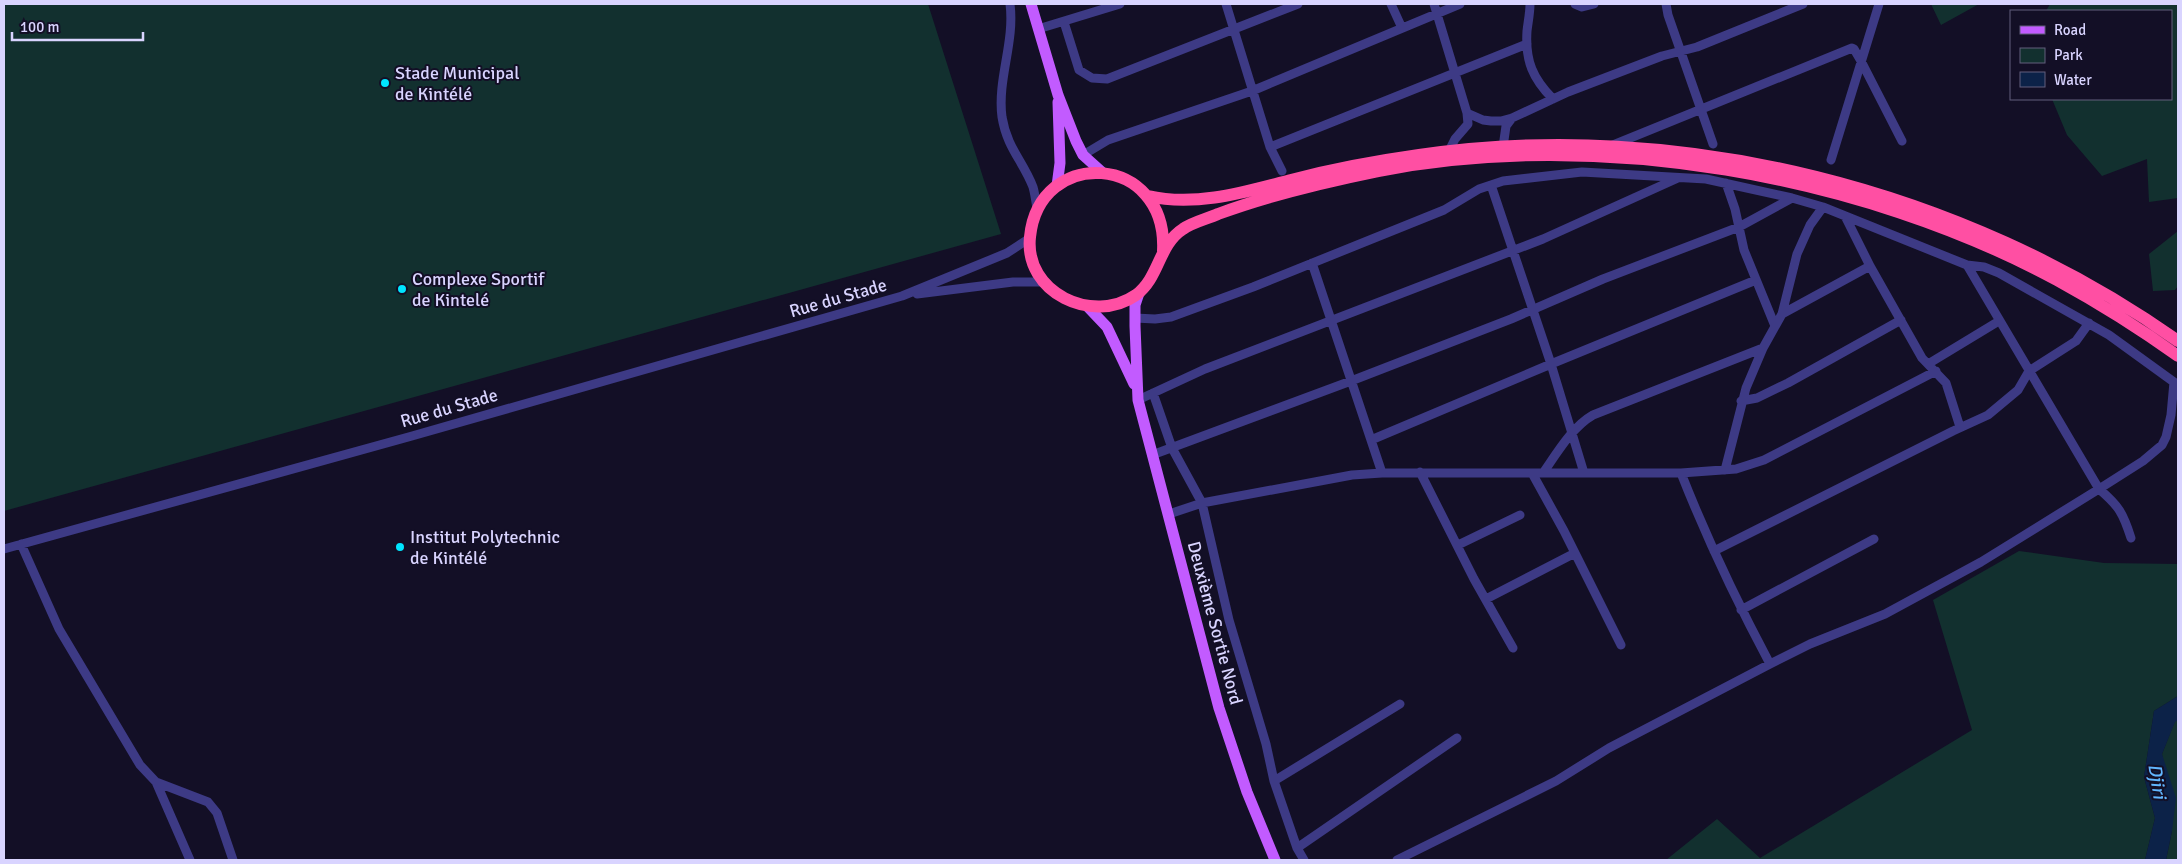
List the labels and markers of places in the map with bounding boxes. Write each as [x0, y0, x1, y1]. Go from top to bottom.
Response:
place label: Stade Municipal de Kintélé [395, 62, 519, 105]
marker: Stade Municipal de Kintélé [379, 77, 391, 89]
place label: Complexe Sportif de Kintelé [412, 268, 545, 311]
marker: Complexe Sportif de Kintelé [396, 283, 408, 295]
place label: Institut Polytechnic de Kintélé [410, 526, 560, 569]
marker: Institut Polytechnic de Kintélé [394, 541, 406, 553]

